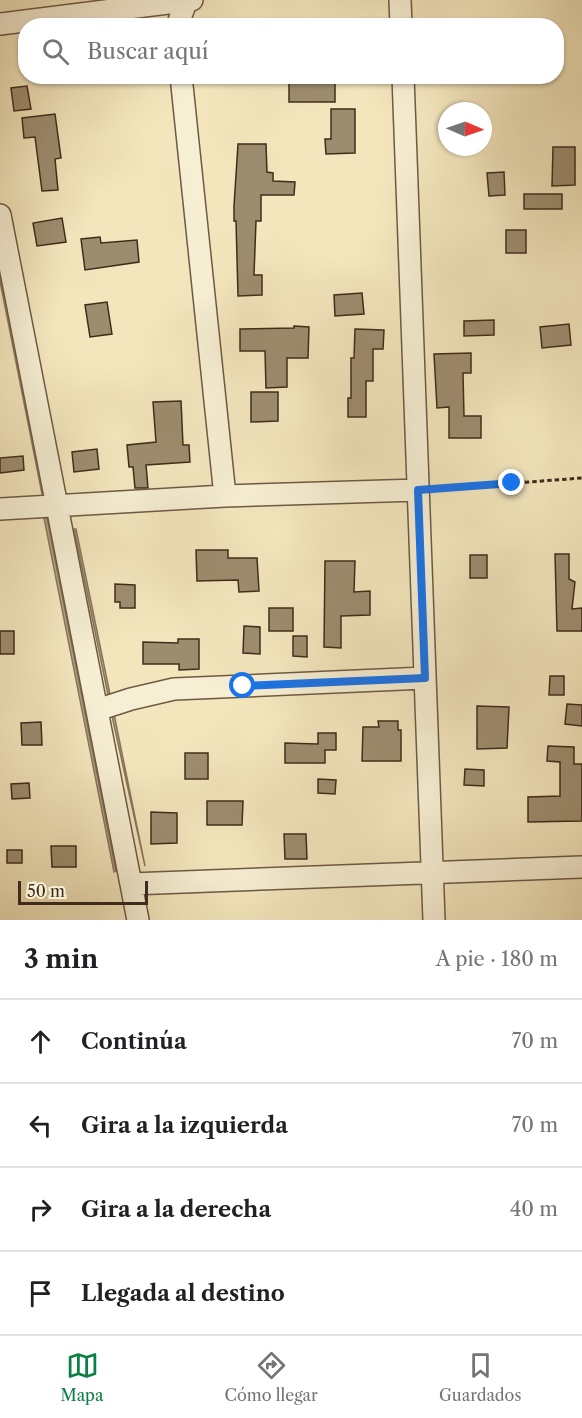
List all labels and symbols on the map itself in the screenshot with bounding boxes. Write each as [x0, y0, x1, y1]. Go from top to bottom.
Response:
north arrow [438, 102, 492, 156]
route end [498, 469, 524, 495]
route start [229, 672, 255, 698]
scale bar [18, 878, 148, 906]

